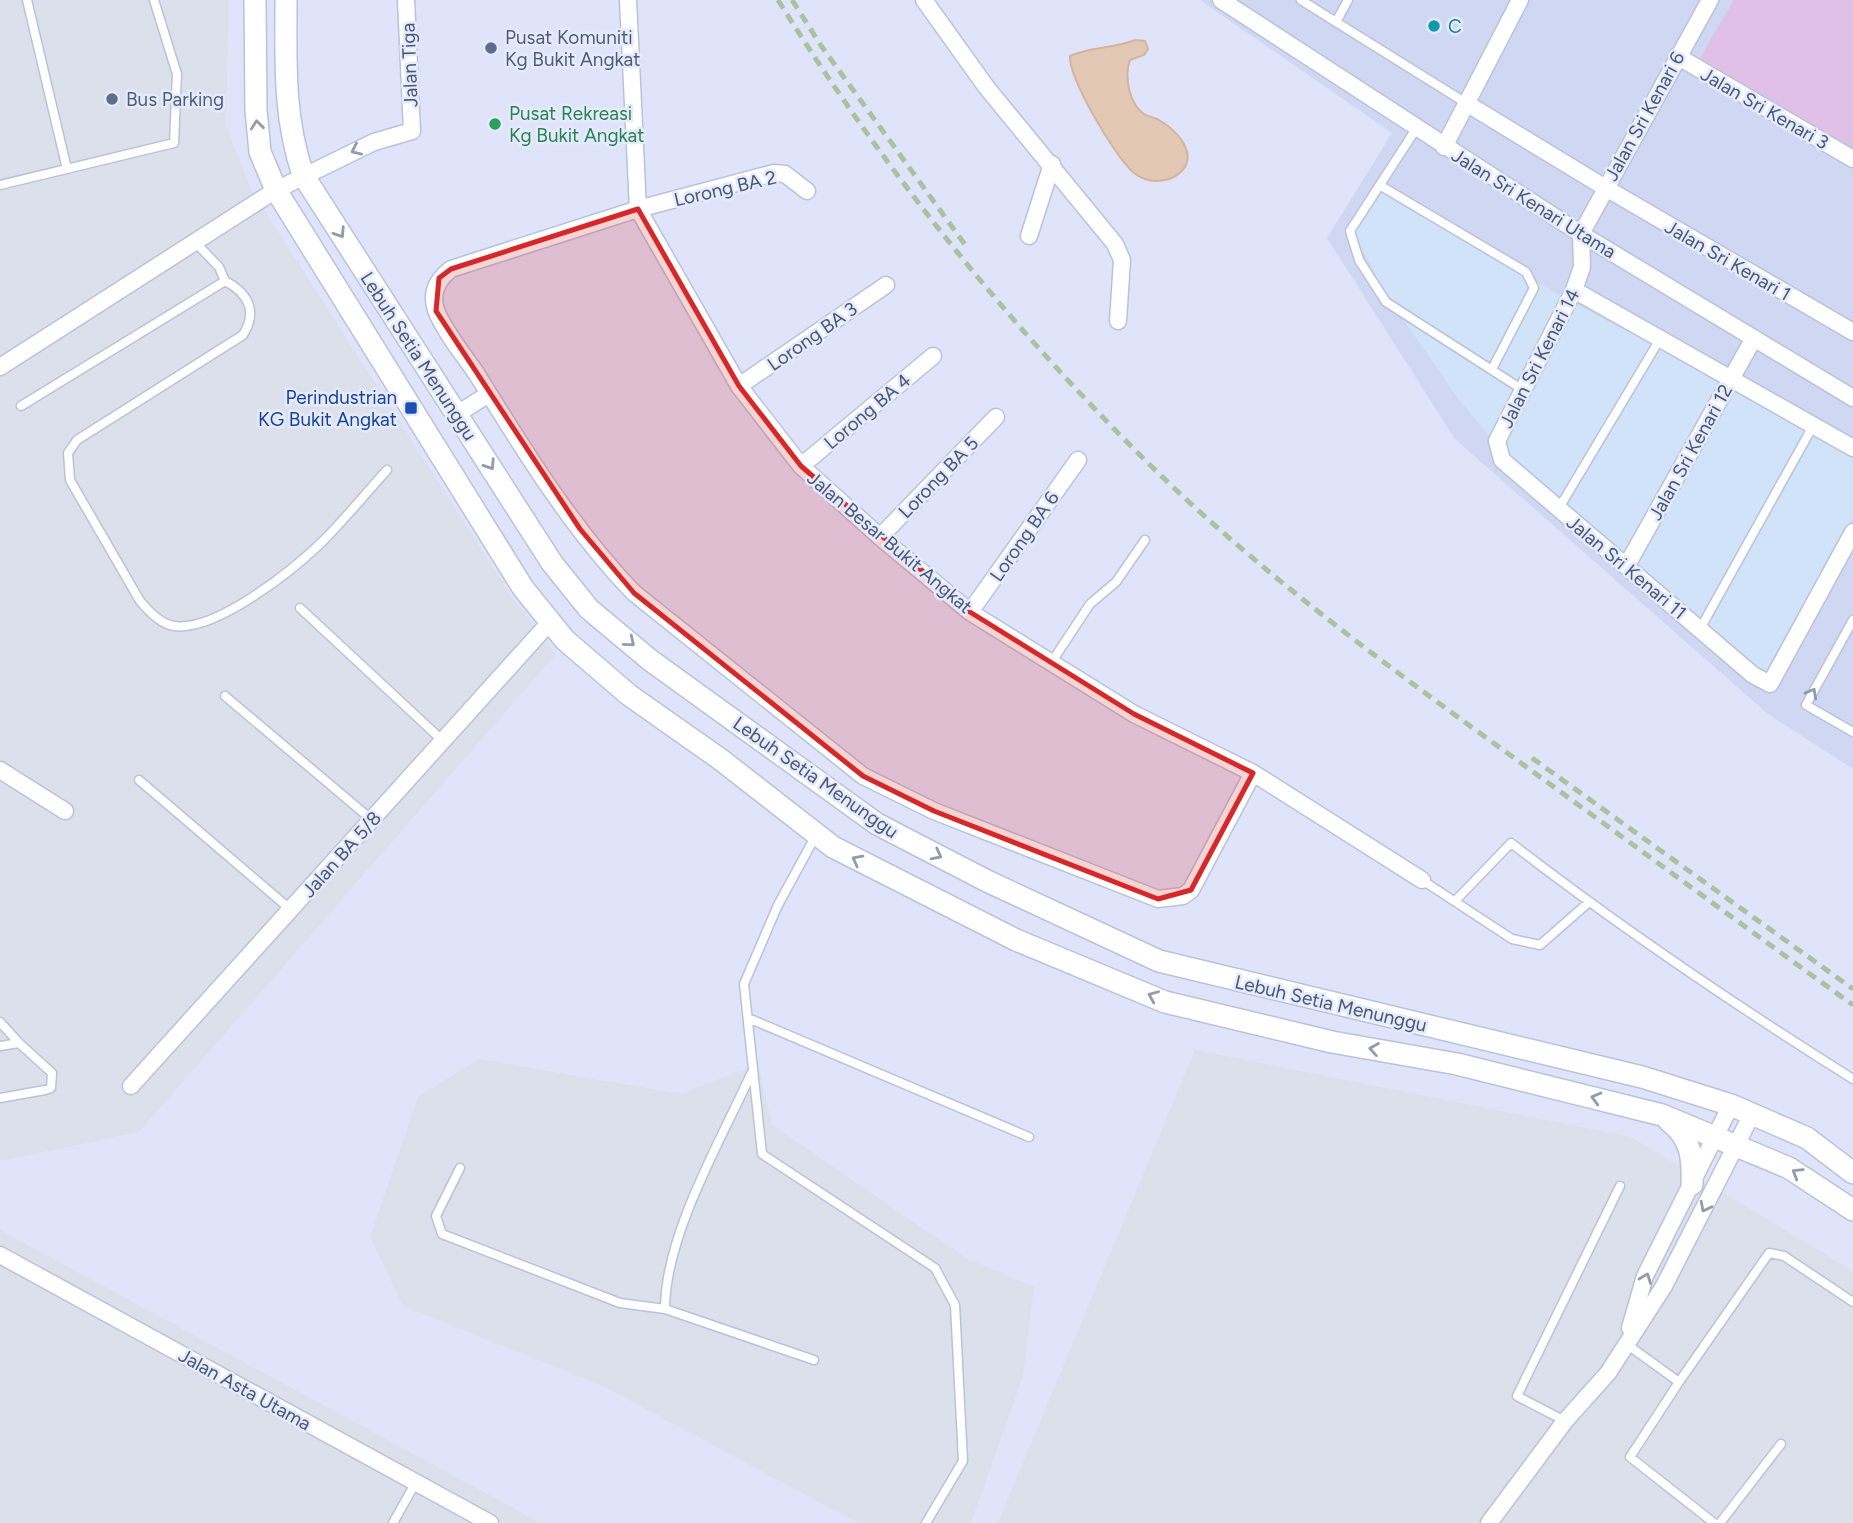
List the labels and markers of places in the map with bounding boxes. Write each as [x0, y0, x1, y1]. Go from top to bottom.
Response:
place label: C [1448, 15, 1462, 38]
marker: C [1426, 18, 1442, 34]
place label: Pusat Komuniti Kg Bukit Angkat [505, 26, 641, 71]
marker: Pusat Komuniti Kg Bukit Angkat [483, 40, 499, 56]
place label: Bus Parking [126, 88, 224, 111]
marker: Bus Parking [104, 91, 120, 107]
place label: Pusat Rekreasi Kg Bukit Angkat [509, 102, 645, 147]
marker: Pusat Rekreasi Kg Bukit Angkat [487, 116, 503, 132]
place label: Perindustrian KG Bukit Angkat [258, 386, 397, 431]
marker: Perindustrian KG Bukit Angkat [403, 400, 419, 416]

